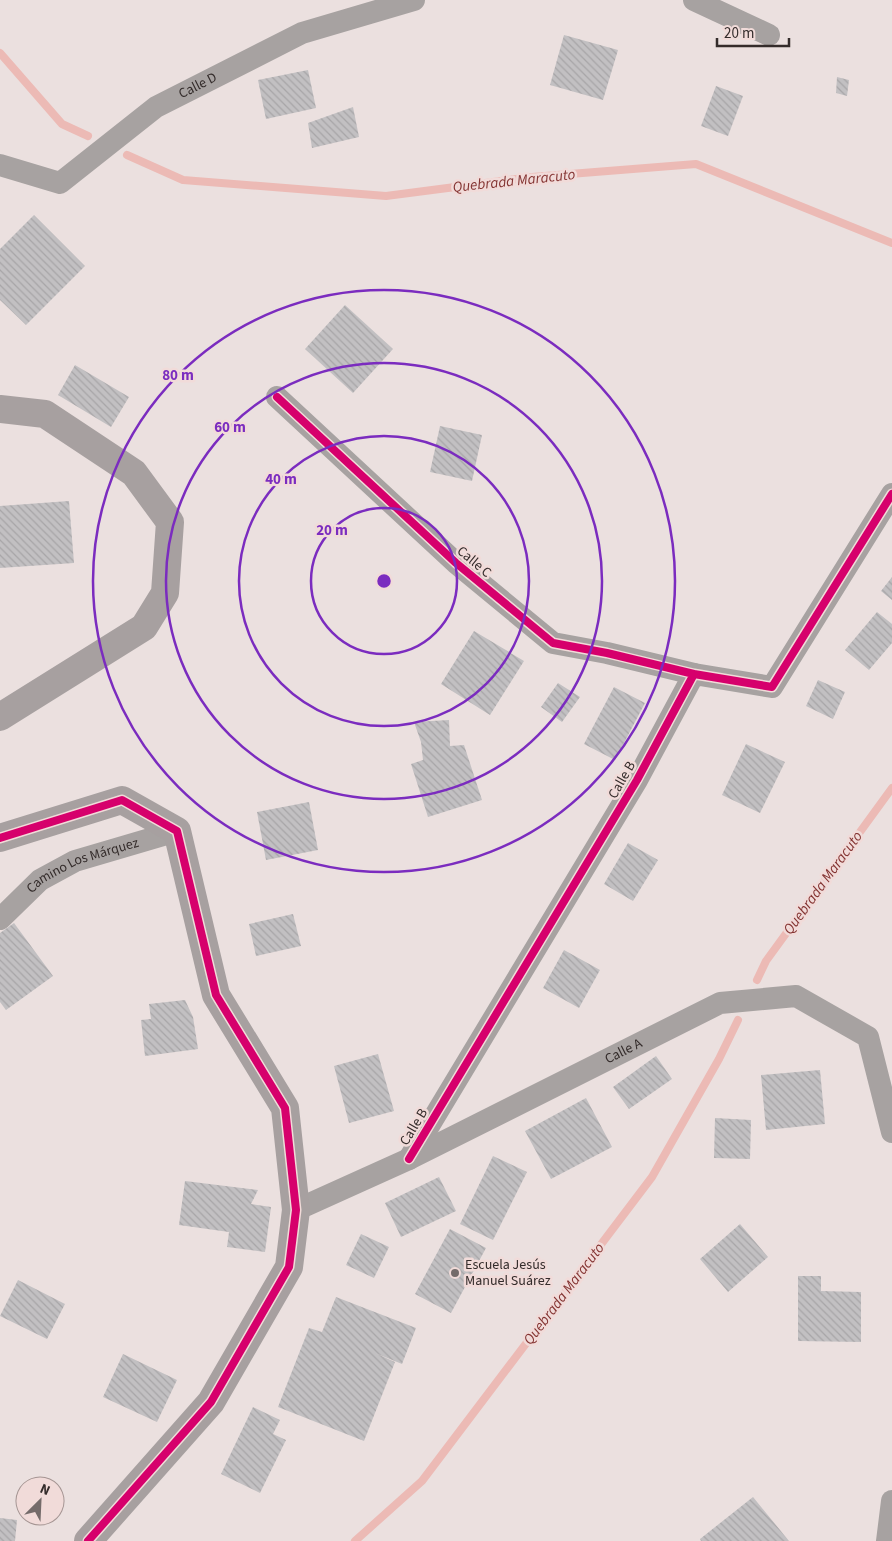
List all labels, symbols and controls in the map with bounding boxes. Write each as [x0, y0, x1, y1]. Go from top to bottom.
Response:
scale bar [717, 15, 790, 47]
text: 20 m [724, 23, 754, 44]
street label: Calle D [175, 68, 220, 104]
water label: Quebrada Maracuto [452, 164, 577, 198]
text: 80 m [162, 365, 194, 386]
text: 60 m [214, 417, 246, 438]
text: 40 m [265, 469, 297, 490]
text: 20 m [316, 520, 348, 541]
street label: Calle C [452, 542, 496, 582]
centre of rings [375, 572, 393, 590]
street label: Calle B [603, 758, 641, 802]
water label: Quebrada Maracuto [778, 827, 868, 939]
street label: Camino Los Márquez [22, 833, 141, 898]
street label: Calle A [601, 1033, 646, 1069]
street label: Calle B [395, 1105, 433, 1149]
water label: Quebrada Maracuto [519, 1238, 610, 1349]
place label: Escuela Jesús Manuel Suárez [465, 1255, 551, 1291]
marker: Escuela Jesús Manuel Suárez [449, 1267, 461, 1279]
north arrow [15, 1476, 65, 1526]
text: N [37, 1479, 53, 1501]

